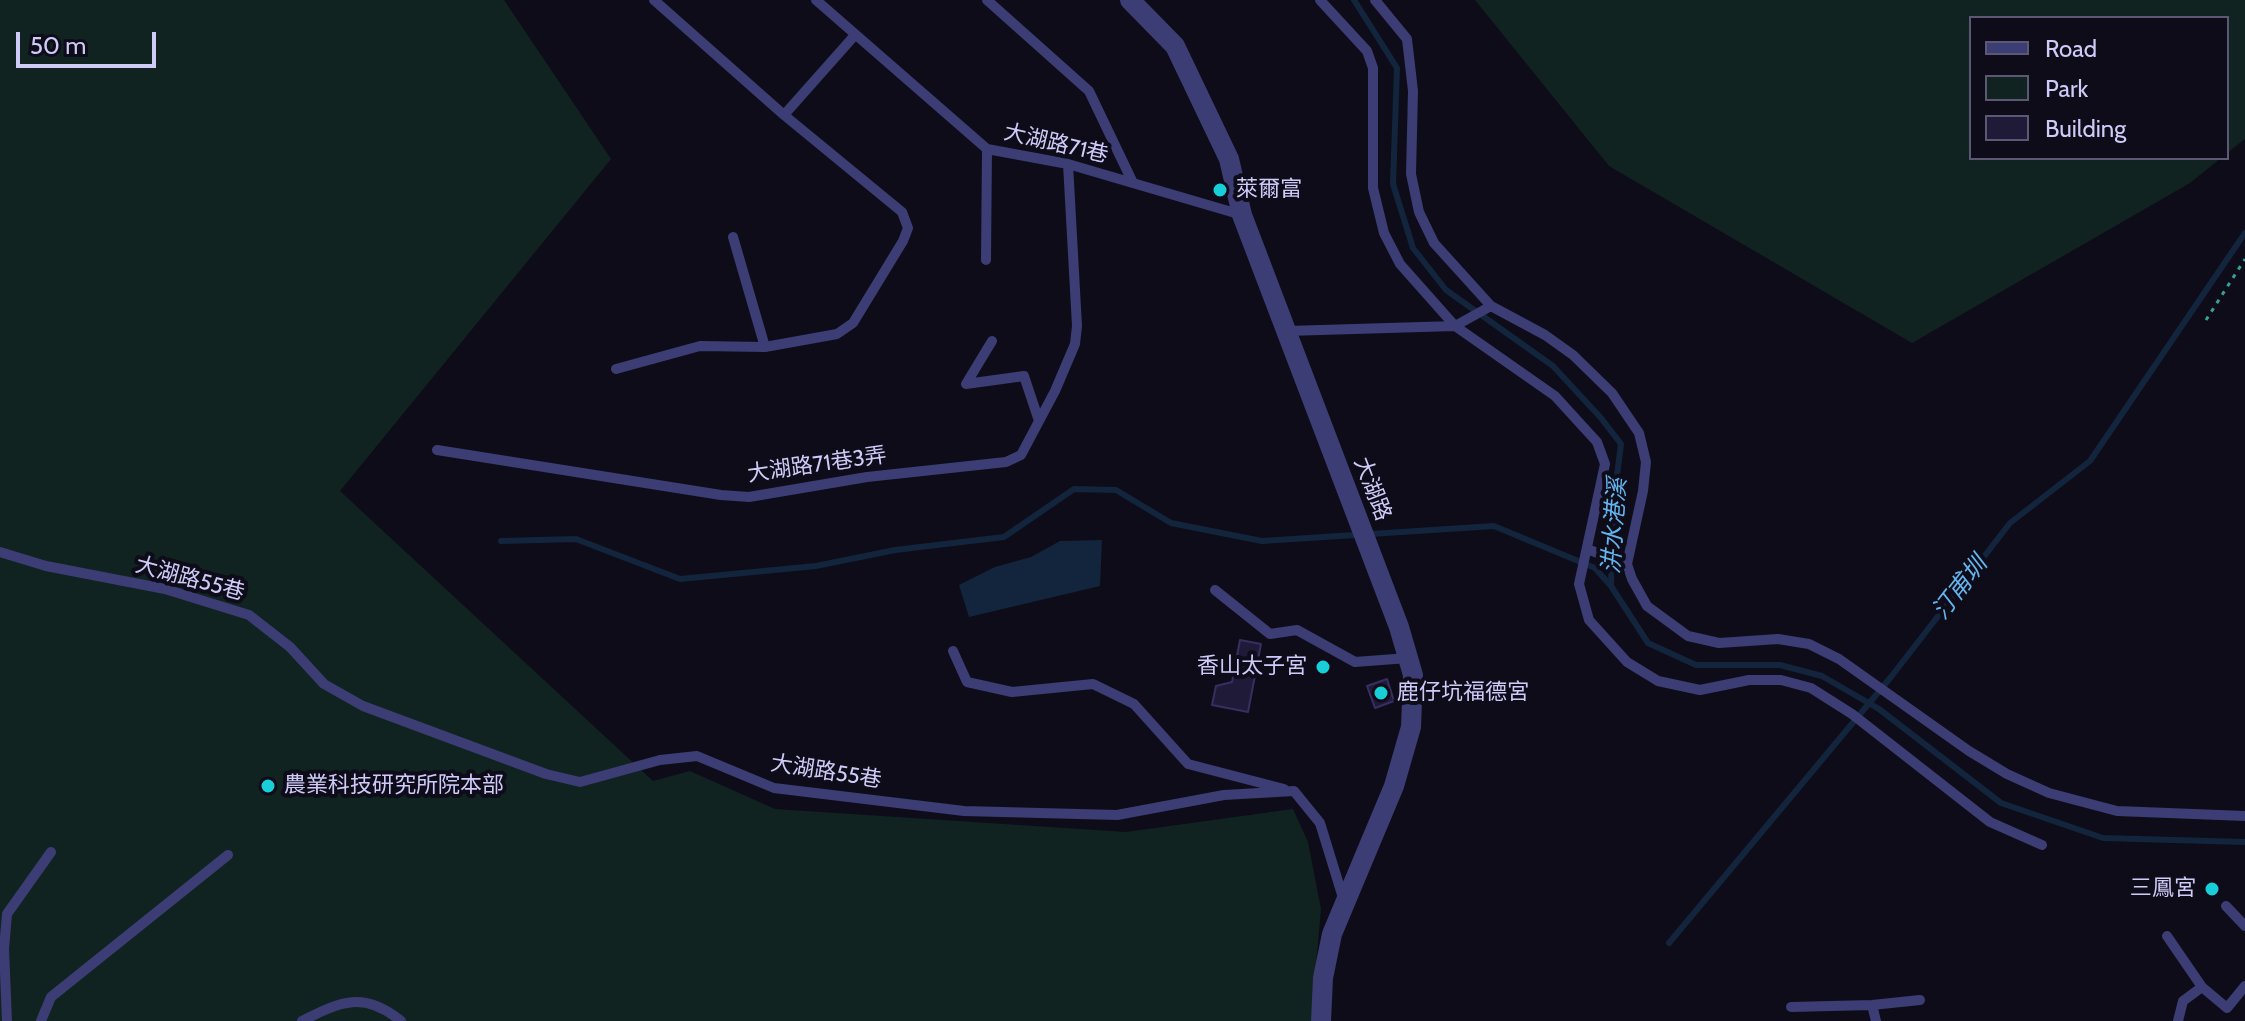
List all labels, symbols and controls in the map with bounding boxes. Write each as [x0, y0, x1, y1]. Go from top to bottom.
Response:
scale bar [20, 16, 160, 66]
legend [1969, 16, 2229, 160]
text: 50 m [30, 31, 86, 60]
text: Road [2045, 34, 2097, 63]
text: Park [2045, 74, 2088, 103]
text: Building [2045, 114, 2126, 143]
street label: 大湖路71巷 [1001, 119, 1111, 169]
place label: 萊爾富 [1236, 177, 1302, 203]
marker: 萊爾富 [1211, 181, 1229, 199]
street label: 大湖路71巷3弄 [746, 442, 888, 488]
street label: 大湖路 [1348, 453, 1396, 525]
water label: 汫水港溪 [1597, 477, 1633, 575]
water label: 汀甫圳 [1926, 551, 1994, 625]
street label: 大湖路55巷 [133, 552, 247, 606]
place label: 香山太子宮 [1197, 654, 1307, 680]
marker: 香山太子宮 [1314, 658, 1332, 676]
place label: 鹿仔坑福德宮 [1397, 680, 1529, 706]
marker: 鹿仔坑福德宮 [1372, 684, 1390, 702]
street label: 大湖路55巷 [769, 750, 883, 794]
place label: 農業科技研究所院本部 [284, 773, 504, 799]
marker: 農業科技研究所院本部 [259, 777, 277, 795]
place label: 三鳳宮 [2130, 876, 2196, 902]
marker: 三鳳宮 [2203, 880, 2221, 898]

